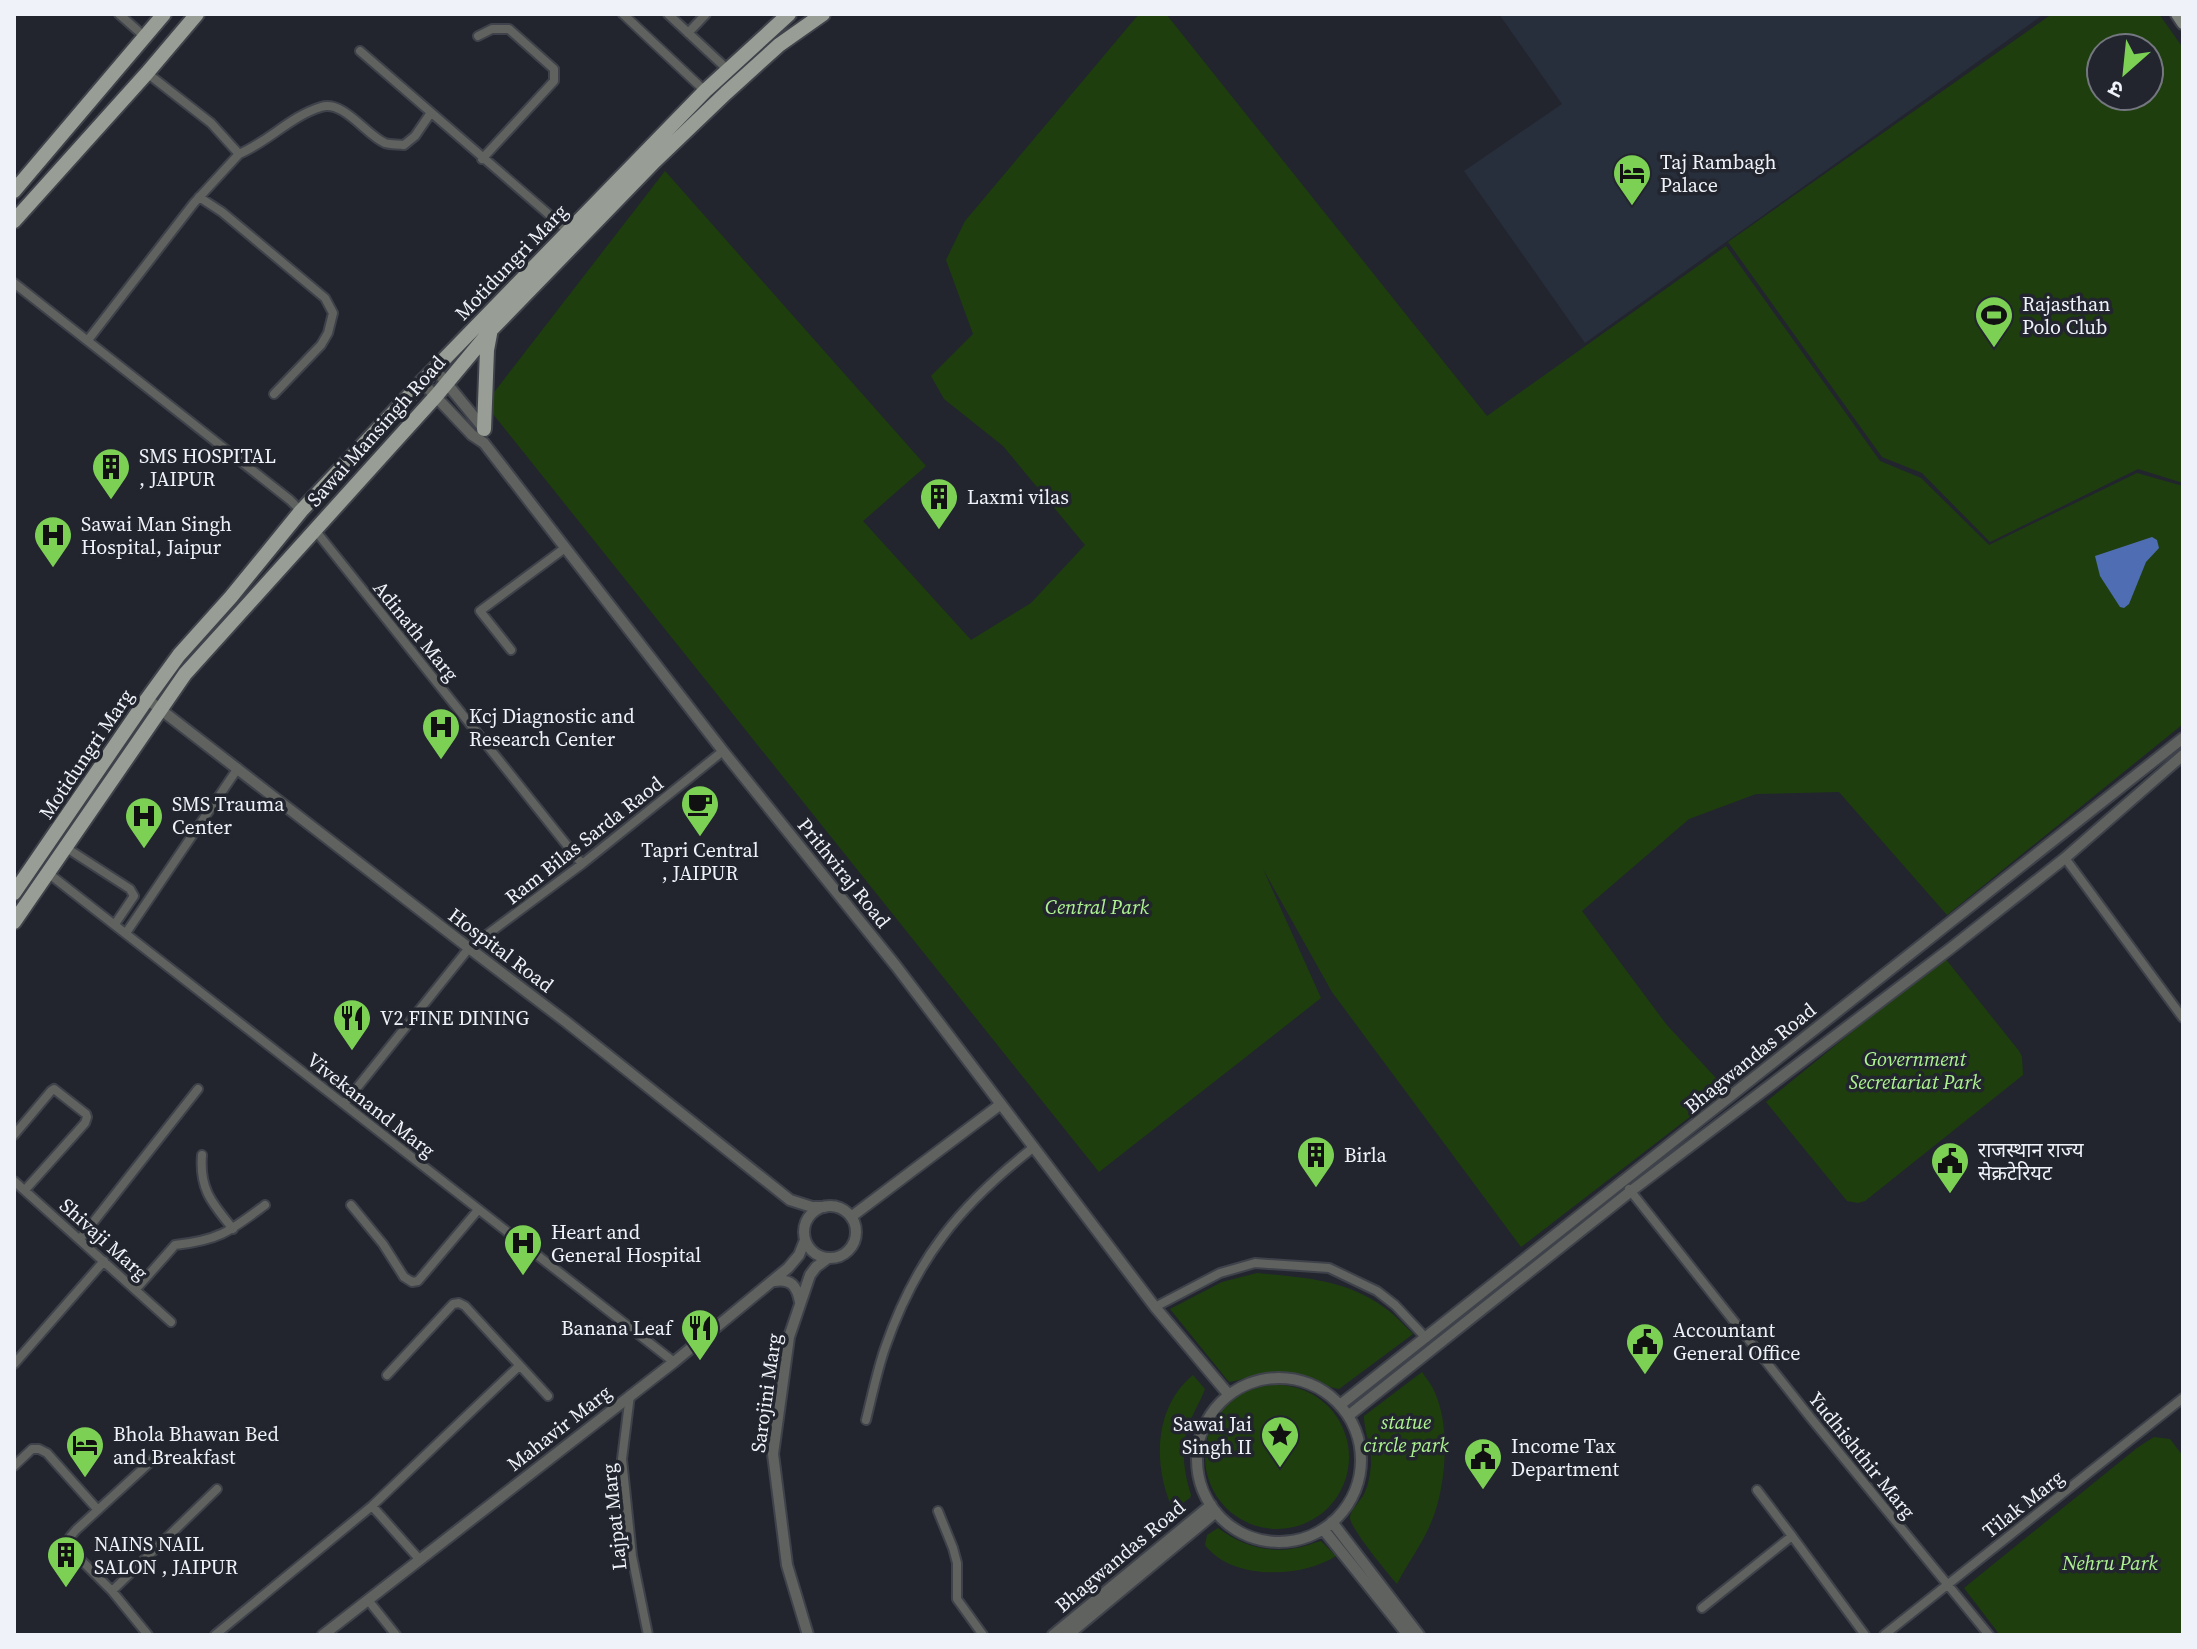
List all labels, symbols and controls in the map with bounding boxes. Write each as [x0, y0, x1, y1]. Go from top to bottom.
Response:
north arrow [2085, 32, 2165, 112]
text: उ [2102, 73, 2128, 106]
place label: Taj Rambagh Palace [1660, 148, 1776, 199]
hotel icon: Taj Rambagh Palace [1611, 152, 1653, 207]
street label: Motidungri Marg [448, 198, 574, 326]
place label: Rajasthan Polo Club [2022, 290, 2110, 341]
sports icon: Rajasthan Polo Club [1973, 294, 2015, 349]
street label: Sawai Mansingh Road [301, 349, 452, 513]
place label: SMS HOSPITAL , JAIPUR [139, 442, 276, 493]
building icon: SMS HOSPITAL , JAIPUR [90, 446, 132, 501]
building icon: Laxmi vilas [918, 476, 960, 531]
place label: Laxmi vilas [967, 483, 1069, 511]
place label: Sawai Man Singh Hospital, Jaipur [81, 510, 232, 561]
hospital icon: Sawai Man Singh Hospital, Jaipur [32, 514, 74, 569]
street label: Adinath Marg [367, 575, 465, 687]
street label: Motidungri Marg [32, 683, 140, 825]
place label: Kcj Diagnostic and Research Center [469, 702, 635, 753]
hospital icon: Kcj Diagnostic and Research Center [420, 706, 462, 761]
street label: Ram Bilas Sarda Raod [499, 769, 669, 911]
cafe icon: Tapri Central , JAIPUR [679, 783, 721, 838]
place label: SMS Trauma Center [172, 790, 285, 841]
hospital icon: SMS Trauma Center [123, 795, 165, 850]
street label: Prithviraj Road [791, 812, 897, 934]
place label: Tapri Central , JAIPUR [641, 836, 759, 887]
park label: Central Park [1045, 893, 1149, 921]
street label: Hospital Road [443, 901, 560, 999]
street label: Bhagwandas Road [1678, 996, 1822, 1120]
restaurant icon: V2 FINE DINING [331, 997, 373, 1052]
place label: V2 FINE DINING [380, 1004, 529, 1032]
park label: Government Secretariat Park [1849, 1045, 1982, 1096]
street label: Vivekanand Marg [301, 1046, 441, 1164]
building icon: Birla [1295, 1134, 1337, 1189]
place label: राजस्थान राज्य सेक्रटेरियट [1978, 1136, 2084, 1187]
public building icon: राजस्थान राज्य सेक्रटेरियट [1929, 1140, 1971, 1195]
place label: Birla [1344, 1141, 1388, 1169]
street label: Shivaji Marg [54, 1192, 154, 1286]
place label: Heart and General Hospital [551, 1218, 701, 1269]
hospital icon: Heart and General Hospital [502, 1222, 544, 1277]
restaurant icon: Banana Leaf [679, 1307, 721, 1362]
place label: Banana Leaf [561, 1314, 674, 1342]
place label: Accountant General Office [1673, 1316, 1801, 1367]
public building icon: Accountant General Office [1624, 1321, 1666, 1376]
street label: Sarojini Marg [744, 1332, 788, 1454]
street label: Mahavir Marg [501, 1378, 617, 1478]
street label: Yudhishthir Marg [1802, 1385, 1922, 1525]
park label: statue circle park [1363, 1408, 1449, 1459]
place label: Sawai Jai Singh II [1173, 1410, 1252, 1461]
place icon: Sawai Jai Singh II [1259, 1414, 1301, 1469]
place label: Bhola Bhawan Bed and Breakfast [113, 1420, 280, 1471]
hotel icon: Bhola Bhawan Bed and Breakfast [64, 1424, 106, 1479]
place label: Income Tax Department [1511, 1432, 1620, 1483]
public building icon: Income Tax Department [1462, 1436, 1504, 1491]
street label: Lajpat Marg [594, 1462, 634, 1572]
street label: Tilak Marg [1977, 1463, 2069, 1545]
street label: Bhagwandas Road [1049, 1493, 1192, 1619]
place label: NAINS NAIL SALON , JAIPUR [94, 1530, 238, 1581]
building icon: NAINS NAIL SALON , JAIPUR [45, 1534, 87, 1589]
park label: Nehru Park [2061, 1549, 2158, 1577]

